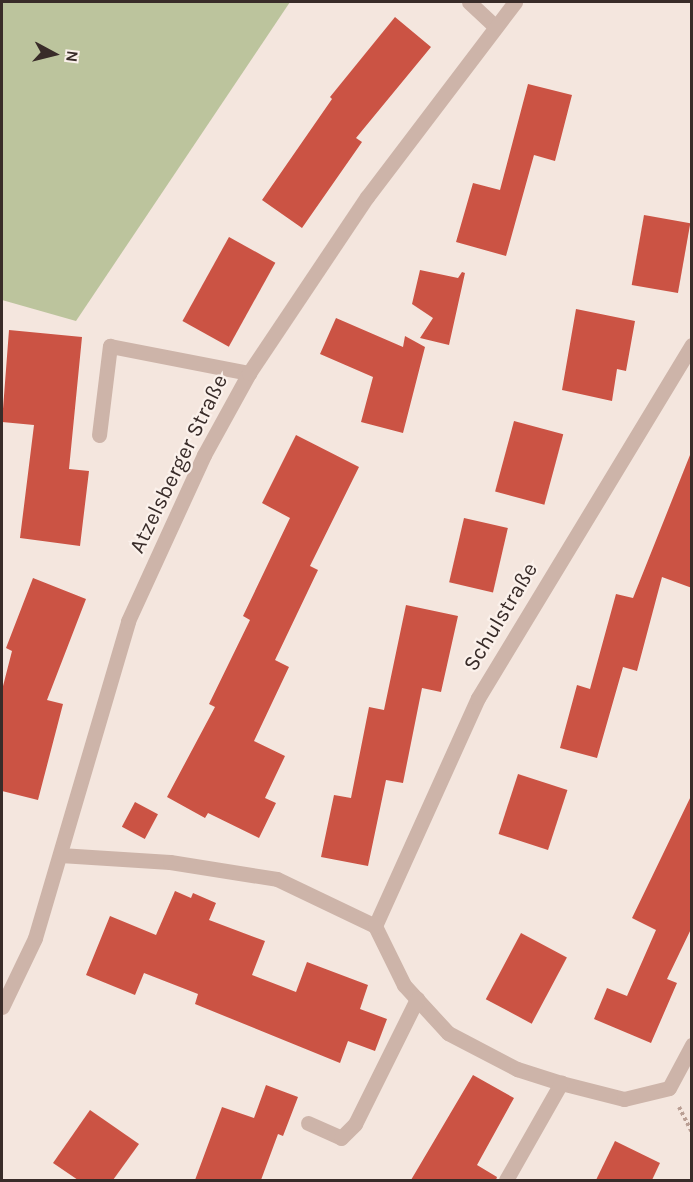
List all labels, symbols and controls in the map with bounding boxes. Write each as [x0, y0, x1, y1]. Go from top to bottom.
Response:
north arrow [24, 24, 84, 84]
text: N [62, 49, 82, 63]
street label: Atzelsberger Straße [124, 370, 234, 558]
street label: Schulstraße [458, 558, 544, 676]

